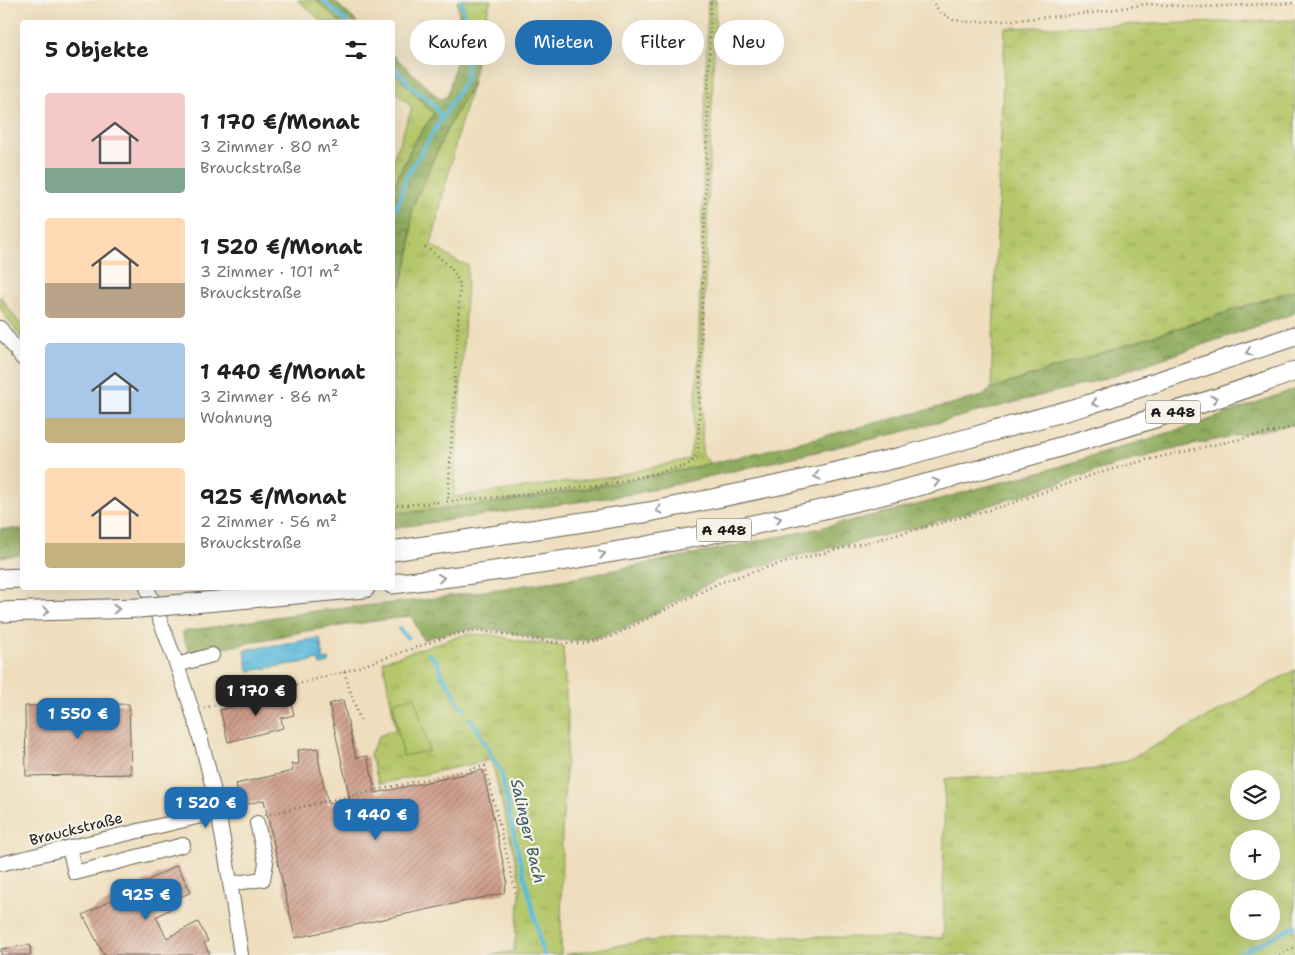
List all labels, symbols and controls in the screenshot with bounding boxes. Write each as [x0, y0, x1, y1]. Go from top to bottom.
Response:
chip: Kaufen [410, 20, 505, 65]
chip: Mieten [515, 20, 612, 65]
chip: Filter [622, 20, 704, 65]
chip: Neu [714, 20, 784, 65]
text: 5 Objekte [45, 36, 149, 64]
icon: filters [342, 36, 370, 64]
text: 1 170 €/Monat [200, 108, 360, 136]
icon: home [85, 113, 145, 173]
text: 3 Zimmer · 80 m² [200, 136, 338, 157]
text: Brauckstraße [200, 157, 302, 178]
text: 1 520 €/Monat [200, 233, 363, 261]
icon: home [85, 238, 145, 298]
text: 3 Zimmer · 101 m² [200, 261, 340, 282]
text: Brauckstraße [200, 282, 302, 303]
one-way arrow [1245, 346, 1254, 356]
text: 1 440 €/Monat [200, 358, 365, 386]
icon: home [85, 363, 145, 423]
text: 3 Zimmer · 86 m² [200, 386, 338, 407]
one-way arrow [1209, 395, 1218, 405]
one-way arrow [1091, 397, 1099, 407]
road number: A 448 [1146, 401, 1200, 424]
text: Wohnung [200, 407, 272, 428]
one-way arrow [813, 470, 822, 481]
one-way arrow [932, 477, 940, 487]
text: 925 €/Monat [200, 483, 347, 511]
icon: home [85, 488, 145, 548]
one-way arrow [654, 505, 663, 515]
text: 2 Zimmer · 56 m² [200, 511, 337, 532]
one-way arrow [774, 514, 783, 525]
road number: A 448 [696, 518, 752, 542]
text: Brauckstraße [200, 532, 302, 553]
one-way arrow [597, 549, 606, 560]
one-way arrow [437, 573, 445, 584]
one-way arrow [112, 603, 120, 614]
one-way arrow [42, 606, 50, 616]
pin: 1 170 € [210, 674, 302, 717]
text: 1 170 € [227, 680, 285, 701]
pin: 1 550 € [32, 698, 124, 740]
text: 1 550 € [48, 703, 108, 724]
map controls [1230, 770, 1280, 940]
button: layers [1230, 770, 1280, 820]
water label: Salinger Bach [506, 777, 550, 885]
pin: 1 520 € [160, 786, 252, 829]
text: 1 520 € [175, 792, 237, 813]
pin: 1 440 € [330, 798, 422, 841]
text: 1 440 € [344, 804, 408, 825]
street label: Brauckstraße [27, 808, 125, 850]
button: + [1230, 830, 1280, 880]
pin: 925 € [111, 878, 181, 921]
text: 925 € [122, 884, 170, 905]
button: − [1230, 890, 1280, 940]

